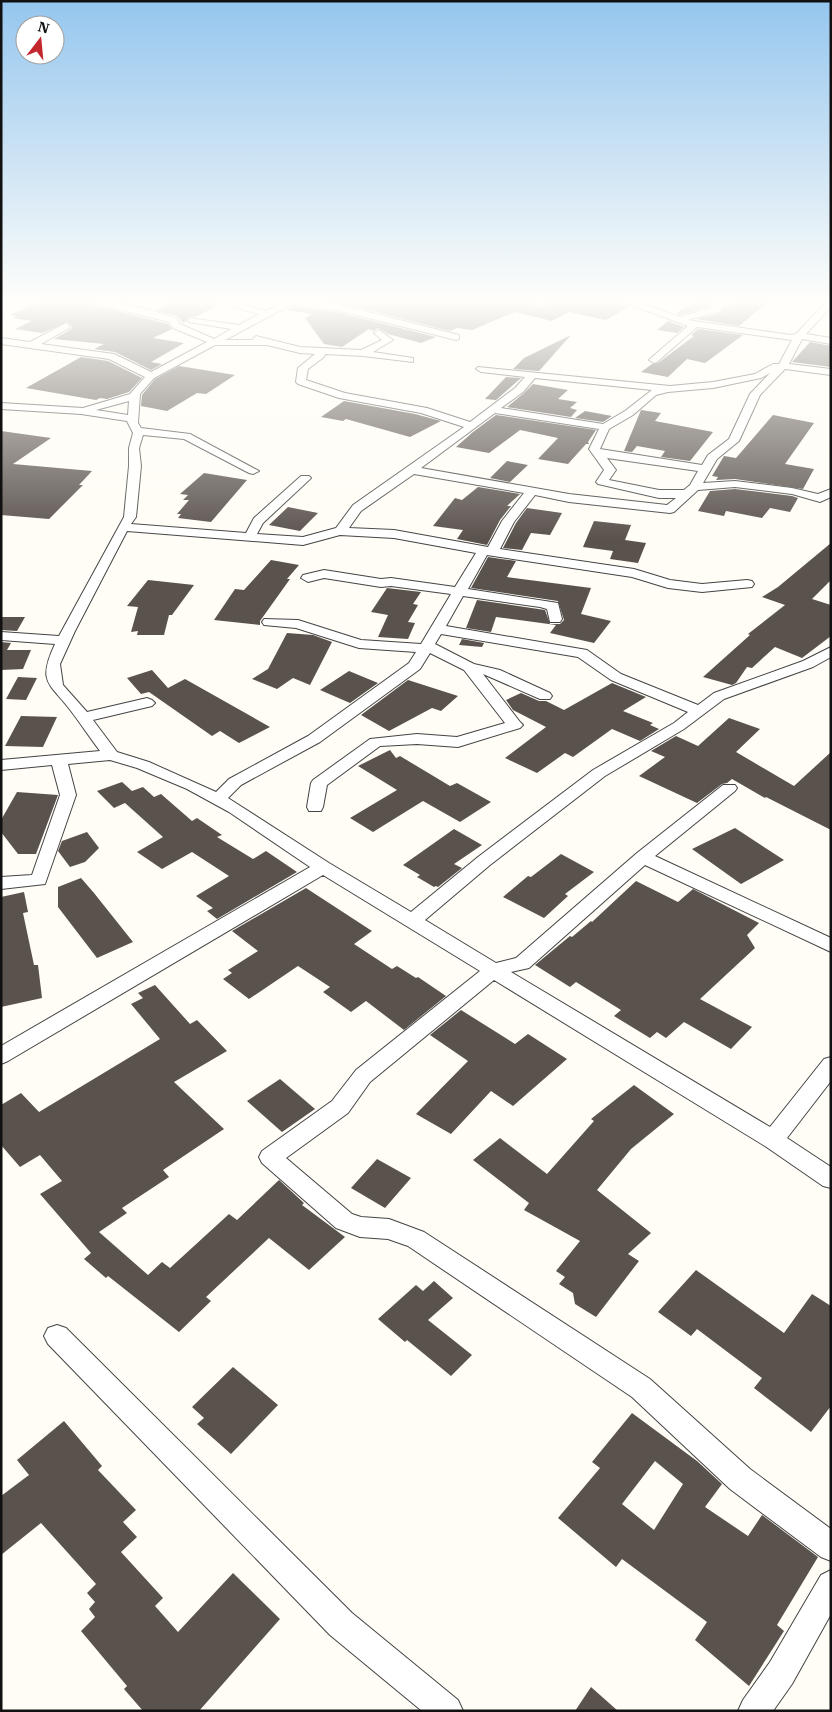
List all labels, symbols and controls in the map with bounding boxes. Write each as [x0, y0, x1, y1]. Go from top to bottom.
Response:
north arrow [15, 15, 65, 65]
text: N [36, 17, 51, 38]

